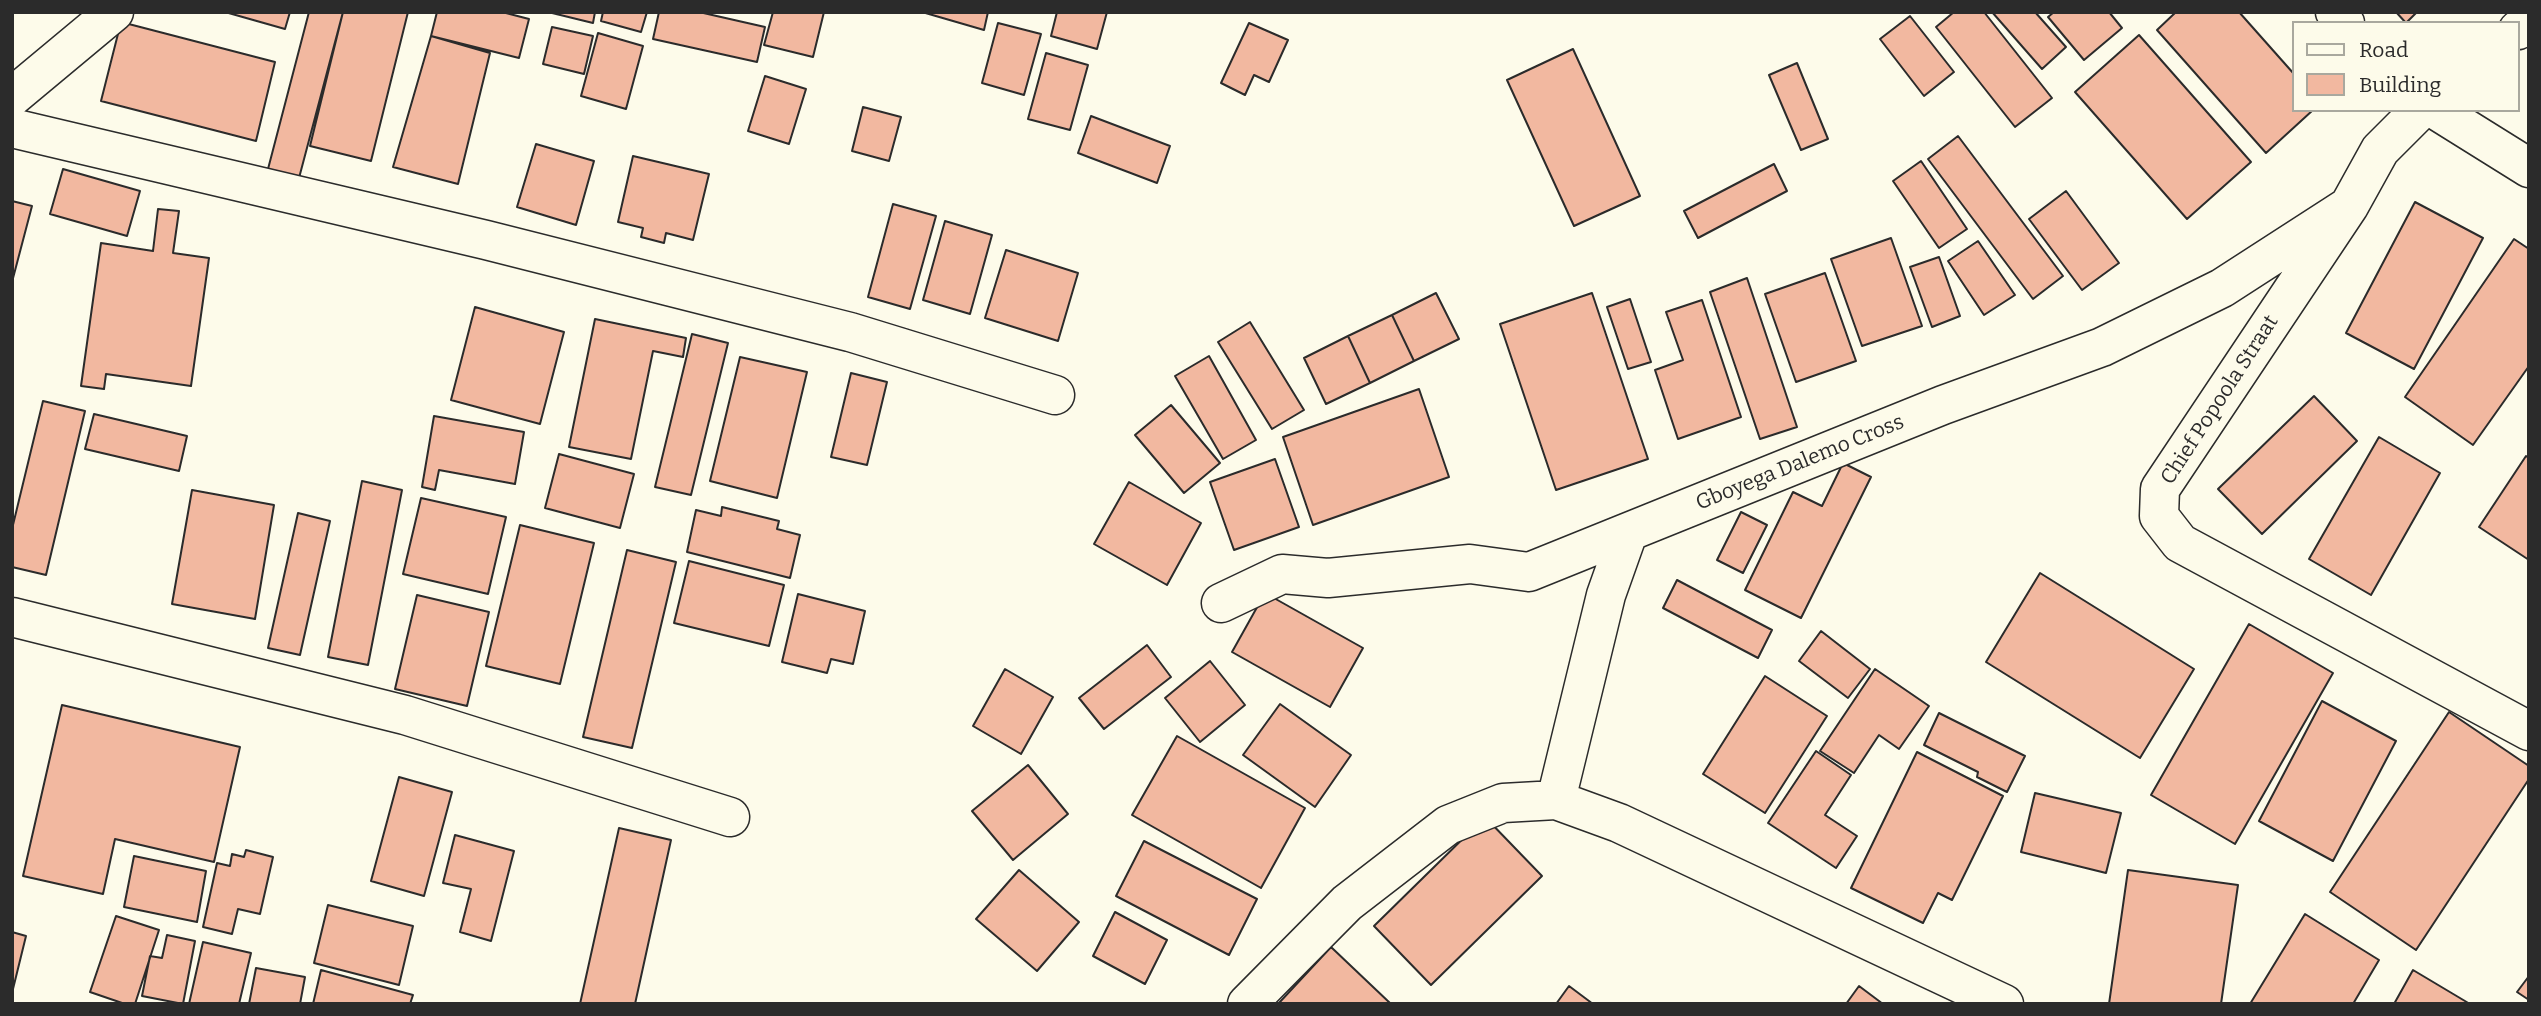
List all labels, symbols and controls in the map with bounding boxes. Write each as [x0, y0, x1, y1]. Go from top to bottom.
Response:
legend [2292, 21, 2520, 112]
text: Road [2359, 37, 2408, 63]
text: Building [2359, 72, 2441, 98]
street label: Chief Popoola Straat [2156, 311, 2284, 489]
street label: Gboyega Dalemo Cross [1692, 410, 1908, 516]

